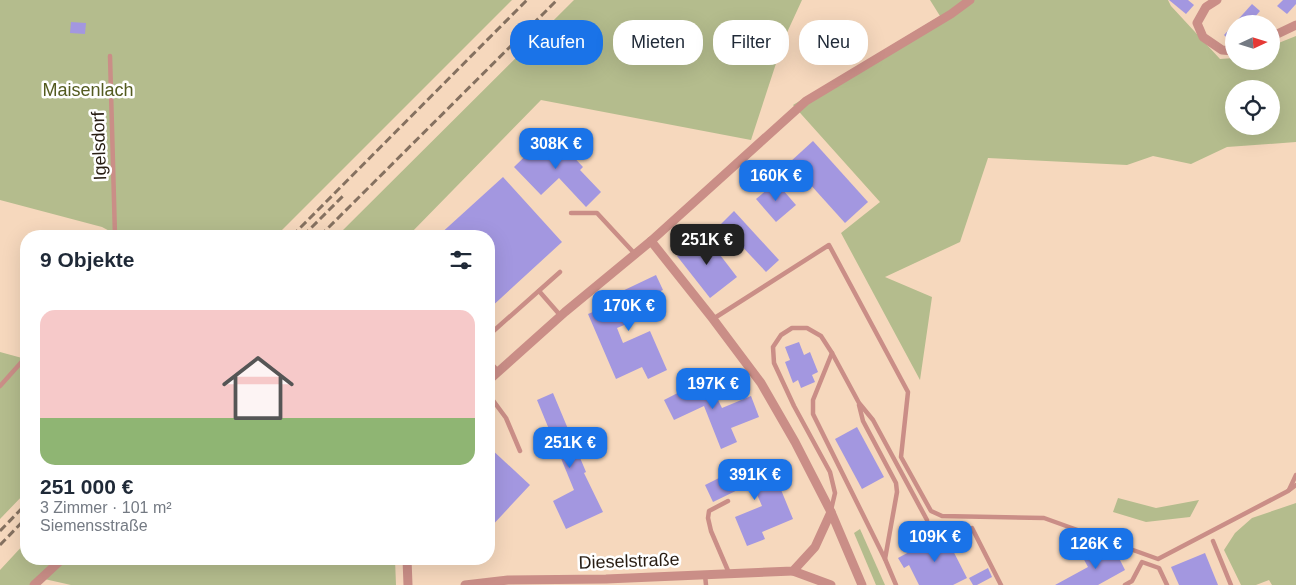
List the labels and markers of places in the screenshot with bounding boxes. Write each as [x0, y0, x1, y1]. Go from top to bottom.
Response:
pin: 308K € [515, 128, 597, 170]
pin: 160K € [735, 160, 817, 202]
pin: 251K € [666, 224, 748, 266]
pin: 170K € [588, 290, 670, 332]
pin: 197K € [672, 368, 754, 410]
pin: 251K € [529, 426, 611, 469]
pin: 391K € [714, 458, 796, 501]
pin: 109K € [894, 520, 976, 563]
pin: 126K € [1055, 528, 1137, 570]

